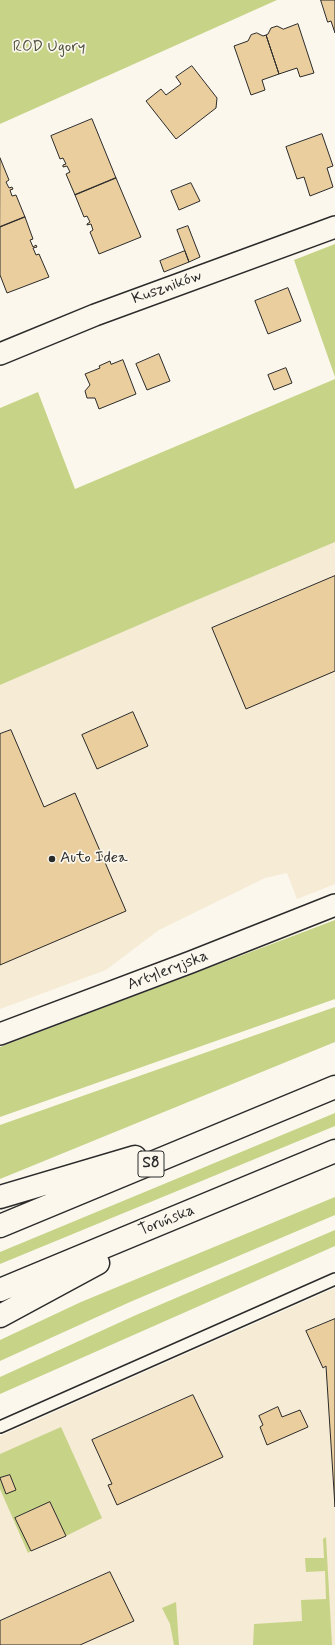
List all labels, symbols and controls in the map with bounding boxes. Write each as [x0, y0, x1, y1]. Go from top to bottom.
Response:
park label: ROD Ugory [13, 38, 85, 58]
street label: Kuszników [130, 267, 204, 309]
place label: Auto Idea [60, 849, 128, 869]
marker: Auto Idea [47, 854, 57, 864]
street label: Artyleryjska [125, 947, 211, 995]
road number: S8 [138, 1151, 164, 1177]
street label: Toruńska [136, 1201, 198, 1241]

